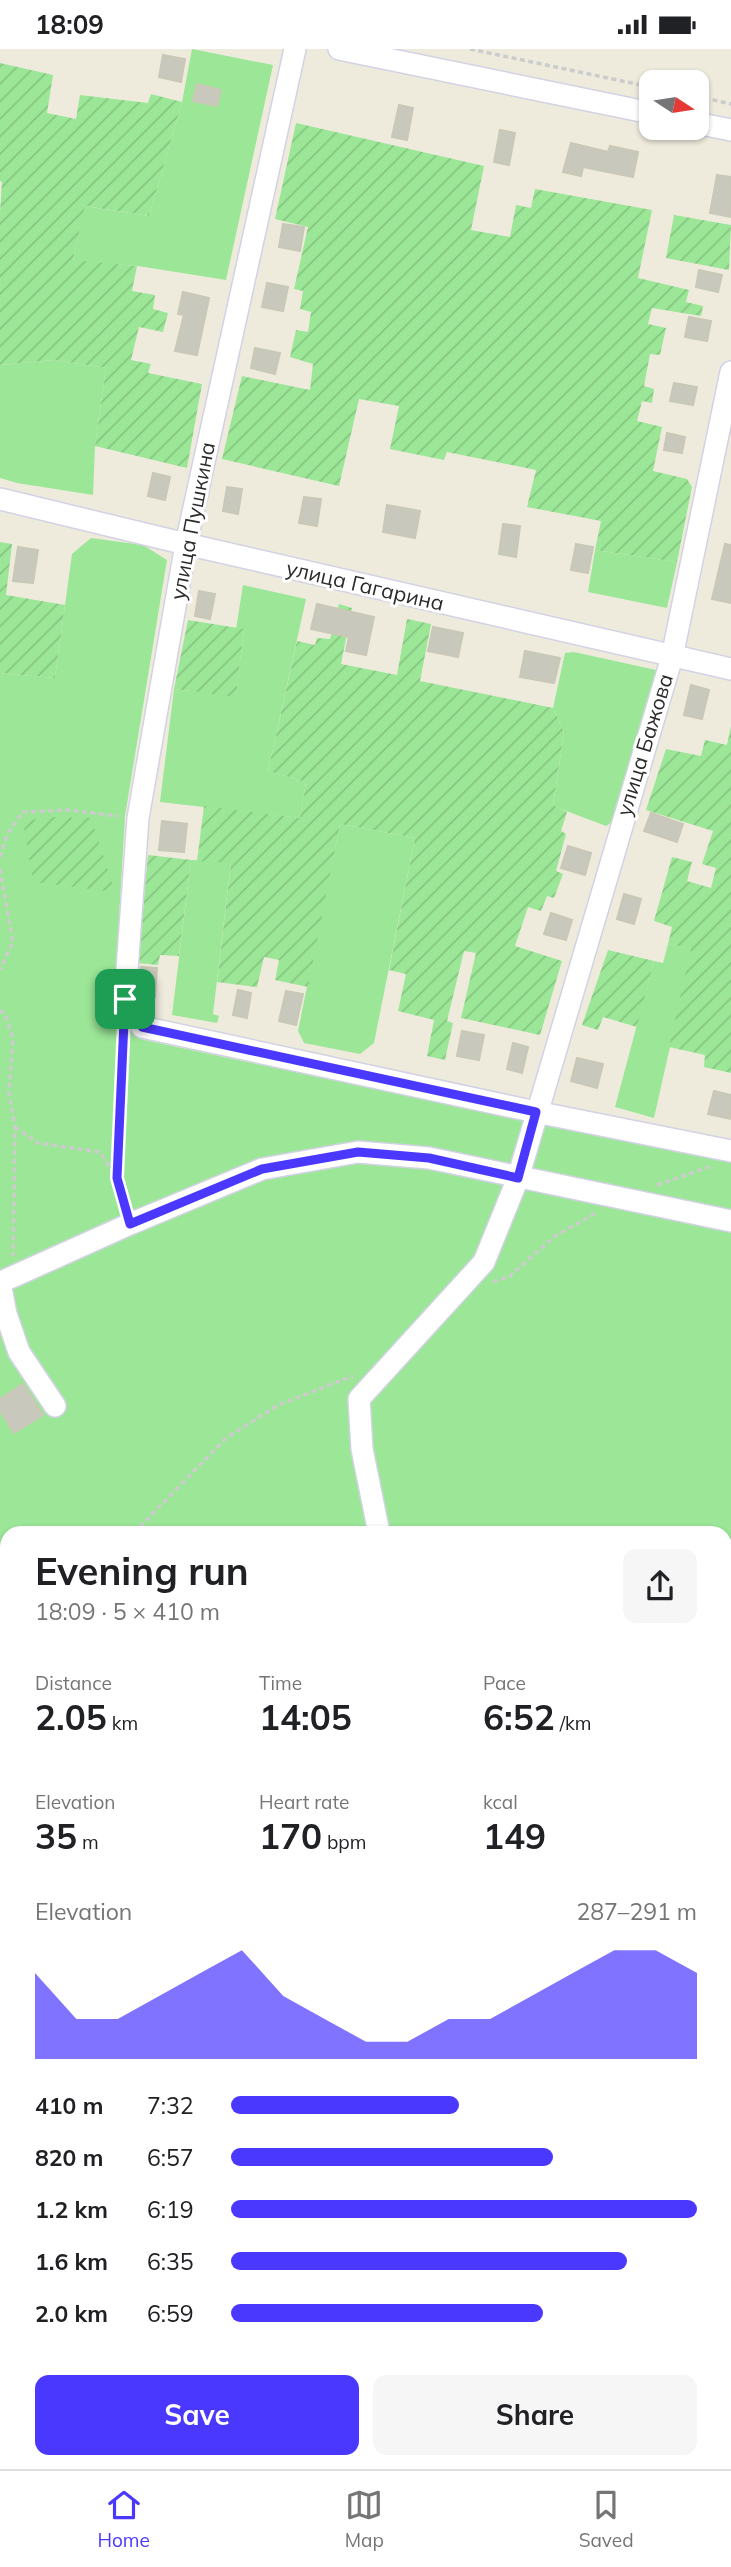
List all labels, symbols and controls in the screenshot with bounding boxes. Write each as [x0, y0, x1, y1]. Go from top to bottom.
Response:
text: 18:09 [35, 8, 104, 41]
north arrow [639, 70, 709, 140]
map controls [639, 70, 709, 140]
street label: улица Пушкина [164, 440, 220, 602]
street label: улица Гагарина [284, 554, 447, 616]
street label: улица Бажова [610, 670, 678, 819]
pin [95, 969, 155, 1029]
icon: arrive [106, 980, 144, 1018]
text: Evening run [35, 1547, 249, 1595]
button: share [623, 1549, 697, 1623]
text: 18:09 · 5 × 410 m [35, 1597, 220, 1626]
text: Distance [35, 1671, 112, 1695]
text: Time [259, 1671, 302, 1695]
text: Pace [483, 1671, 526, 1695]
text: 2.05 [35, 1695, 107, 1739]
text: 14:05 [259, 1695, 352, 1739]
text: 6:52 [483, 1695, 555, 1739]
text: km [107, 1711, 138, 1735]
text: /km [555, 1711, 592, 1735]
text: Elevation [35, 1790, 115, 1814]
text: Heart rate [259, 1790, 349, 1814]
text: kcal [483, 1790, 518, 1814]
text: 35 [35, 1814, 77, 1858]
text: 170 [259, 1814, 322, 1858]
text: 149 [483, 1814, 546, 1858]
text: m [77, 1830, 99, 1854]
text: bpm [322, 1830, 366, 1854]
text: Elevation [35, 1897, 132, 1926]
text: 287–291 m [576, 1897, 697, 1926]
text: 410 m [35, 2091, 103, 2120]
text: 7:32 [147, 2091, 194, 2120]
text: 820 m [35, 2143, 103, 2172]
text: 6:57 [147, 2143, 194, 2172]
text: 1.2 km [35, 2195, 108, 2224]
text: 6:19 [147, 2195, 194, 2224]
text: 1.6 km [35, 2247, 108, 2276]
text: 6:35 [147, 2247, 194, 2276]
text: 2.0 km [35, 2299, 108, 2328]
text: 6:59 [147, 2299, 194, 2328]
button: Save [35, 2375, 359, 2455]
button: Share [373, 2375, 697, 2455]
tab: Home [97, 2486, 150, 2552]
tab: Map [345, 2486, 384, 2552]
tab: Saved [579, 2486, 634, 2552]

